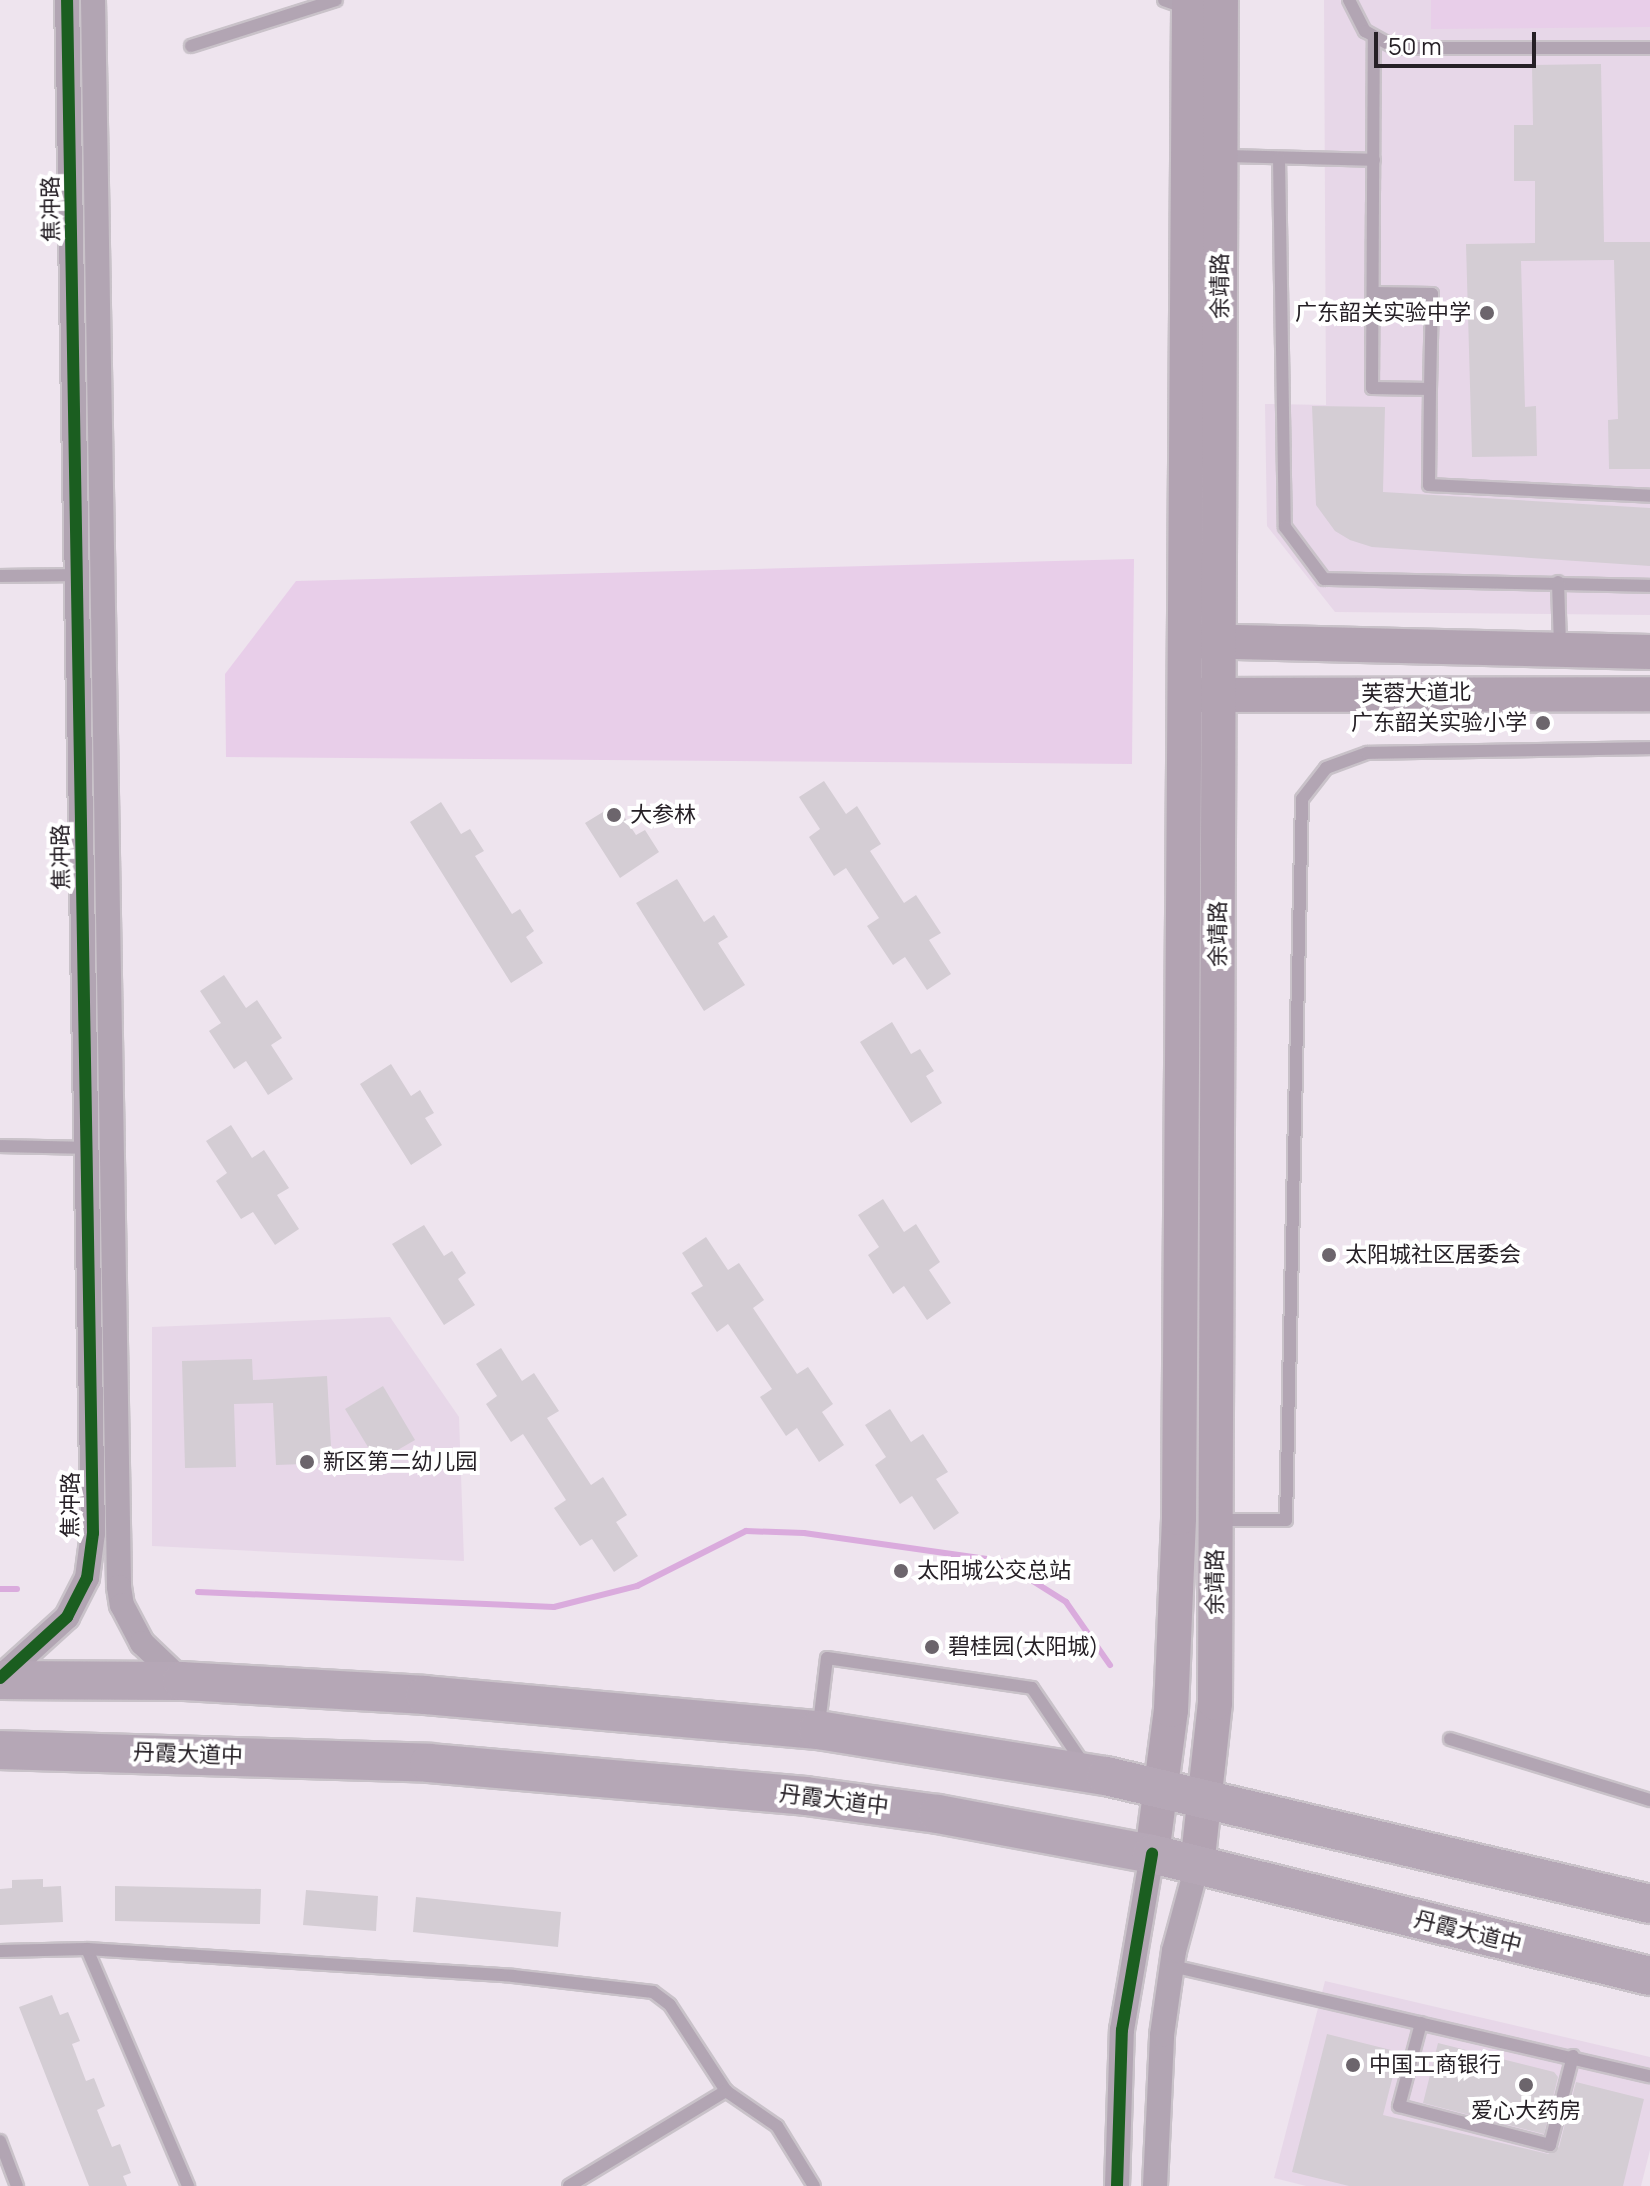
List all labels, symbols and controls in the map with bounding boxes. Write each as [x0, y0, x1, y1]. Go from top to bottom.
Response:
scale bar [1378, 16, 1540, 66]
text: 50 m [1388, 29, 1442, 62]
street label: 焦冲路 [37, 176, 65, 242]
street label: 余靖路 [1207, 253, 1233, 319]
place label: 广东韶关实验中学 [1295, 300, 1471, 326]
marker: 广东韶关实验中学 [1478, 304, 1496, 322]
street label: 芙蓉大道北 [1361, 679, 1471, 707]
place label: 广东韶关实验小学 [1351, 710, 1527, 736]
marker: 广东韶关实验小学 [1534, 714, 1552, 732]
place label: 大参林 [630, 802, 696, 828]
marker: 大参林 [605, 806, 623, 824]
street label: 焦冲路 [47, 824, 75, 890]
street label: 余靖路 [1205, 901, 1231, 967]
place label: 太阳城社区居委会 [1345, 1242, 1521, 1268]
marker: 太阳城社区居委会 [1320, 1246, 1338, 1264]
place label: 新区第二幼儿园 [323, 1449, 477, 1475]
marker: 新区第二幼儿园 [298, 1453, 316, 1471]
street label: 焦冲路 [58, 1472, 84, 1538]
street label: 余靖路 [1202, 1549, 1228, 1615]
place label: 太阳城公交总站 [917, 1558, 1071, 1584]
marker: 太阳城公交总站 [892, 1562, 910, 1580]
place label: 碧桂园(太阳城) [948, 1634, 1099, 1660]
marker: 碧桂园(太阳城) [923, 1638, 941, 1656]
street label: 丹霞大道中 [133, 1739, 243, 1769]
street label: 丹霞大道中 [778, 1780, 890, 1820]
street label: 丹霞大道中 [1411, 1906, 1525, 1958]
place label: 中国工商银行 [1369, 2052, 1501, 2078]
marker: 中国工商银行 [1344, 2056, 1362, 2074]
marker: 爱心大药房 [1517, 2076, 1535, 2094]
place label: 爱心大药房 [1471, 2098, 1581, 2124]

